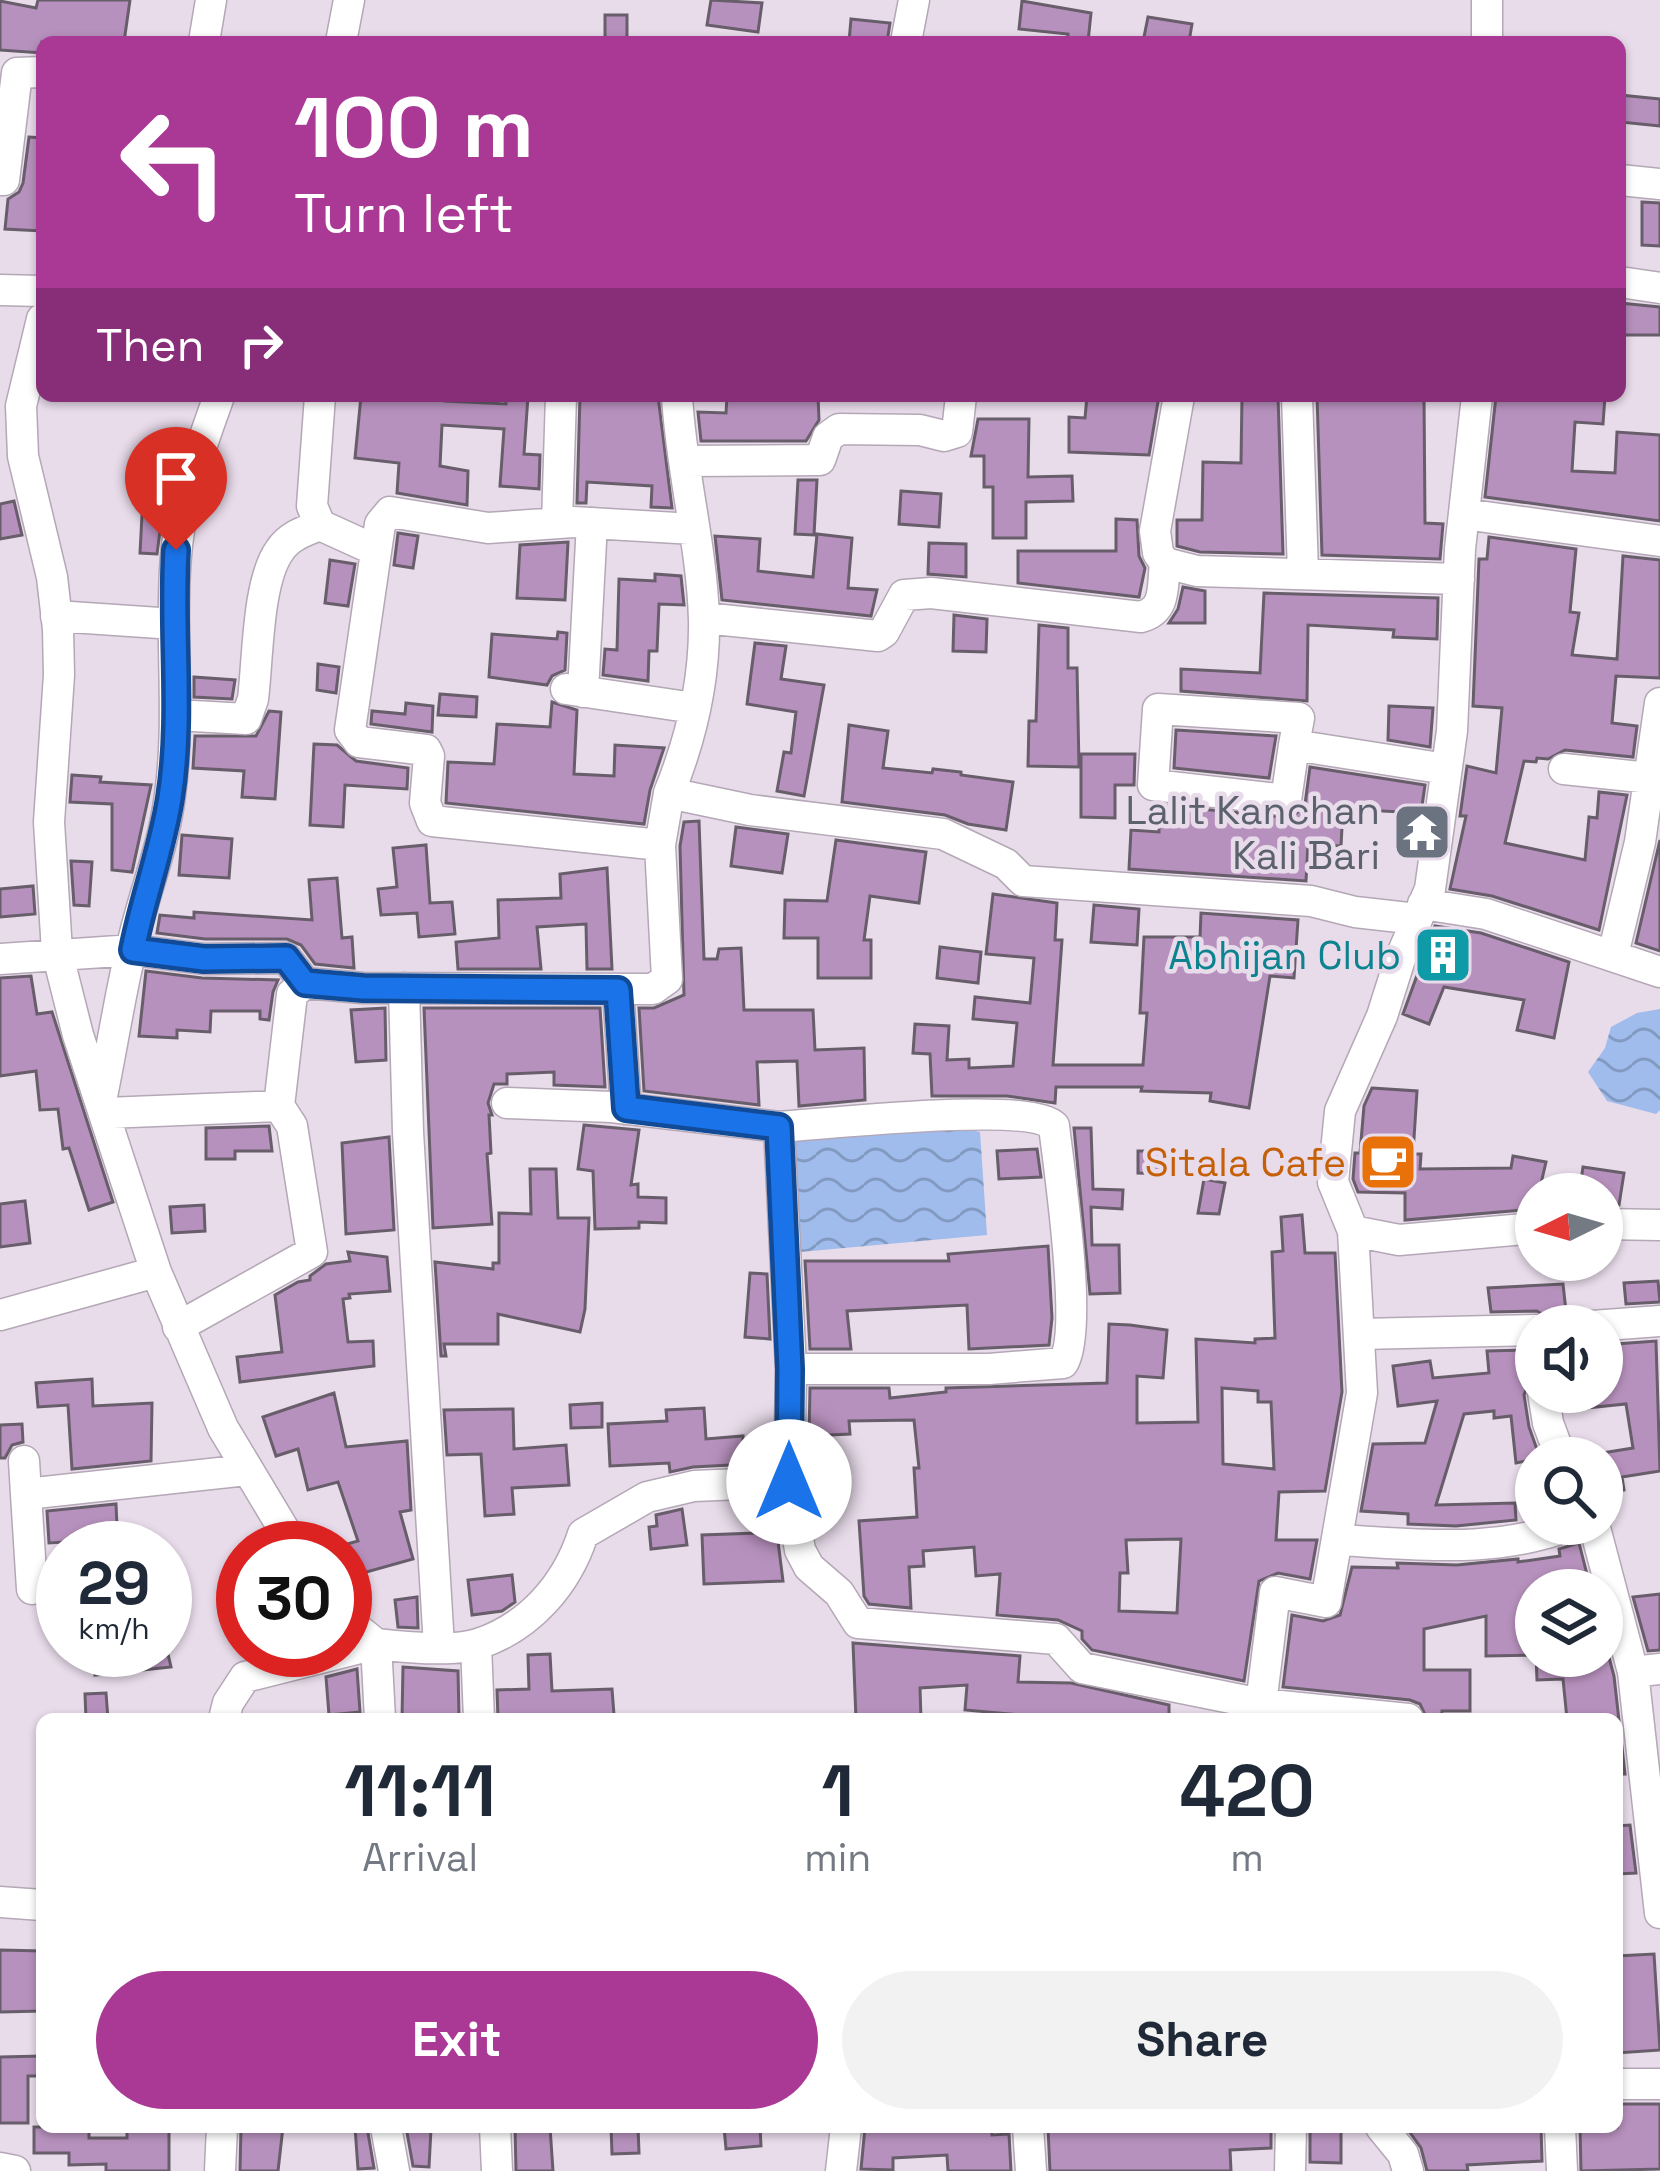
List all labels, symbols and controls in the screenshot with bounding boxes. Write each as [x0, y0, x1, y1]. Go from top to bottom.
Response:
text: 100 m [294, 74, 534, 182]
icon: left [96, 84, 252, 240]
text: Turn left [294, 179, 514, 248]
icon: right [228, 312, 294, 378]
text: Then [96, 317, 204, 374]
pin [125, 427, 227, 550]
icon: arrive [143, 445, 209, 511]
place label: Lalit Kanchan Kali Bari [1126, 786, 1380, 880]
temple icon: Lalit Kanchan Kali Bari [1391, 801, 1453, 863]
building icon: Abhijan Club [1412, 924, 1474, 986]
place label: Abhijan Club [1168, 931, 1401, 980]
cafe icon: Sitala Cafe [1357, 1131, 1419, 1193]
place label: Sitala Cafe [1145, 1138, 1346, 1187]
north arrow [1515, 1173, 1623, 1281]
map controls [1515, 1173, 1623, 1677]
button: sound [1515, 1305, 1623, 1413]
position arrow [726, 1419, 852, 1545]
button: search [1515, 1437, 1623, 1545]
speed limit sign: 30 [216, 1521, 372, 1677]
text: 29 [78, 1545, 150, 1622]
button: layers [1515, 1569, 1623, 1677]
text: km/h [78, 1609, 150, 1648]
text: 11:11 [344, 1745, 496, 1837]
text: 1 [821, 1745, 854, 1837]
text: 420 [1180, 1745, 1315, 1837]
text: Arrival [362, 1833, 478, 1882]
text: min [804, 1833, 871, 1882]
text: m [1230, 1833, 1264, 1882]
button: Exit [96, 1971, 818, 2109]
button: Share [842, 1971, 1563, 2109]

